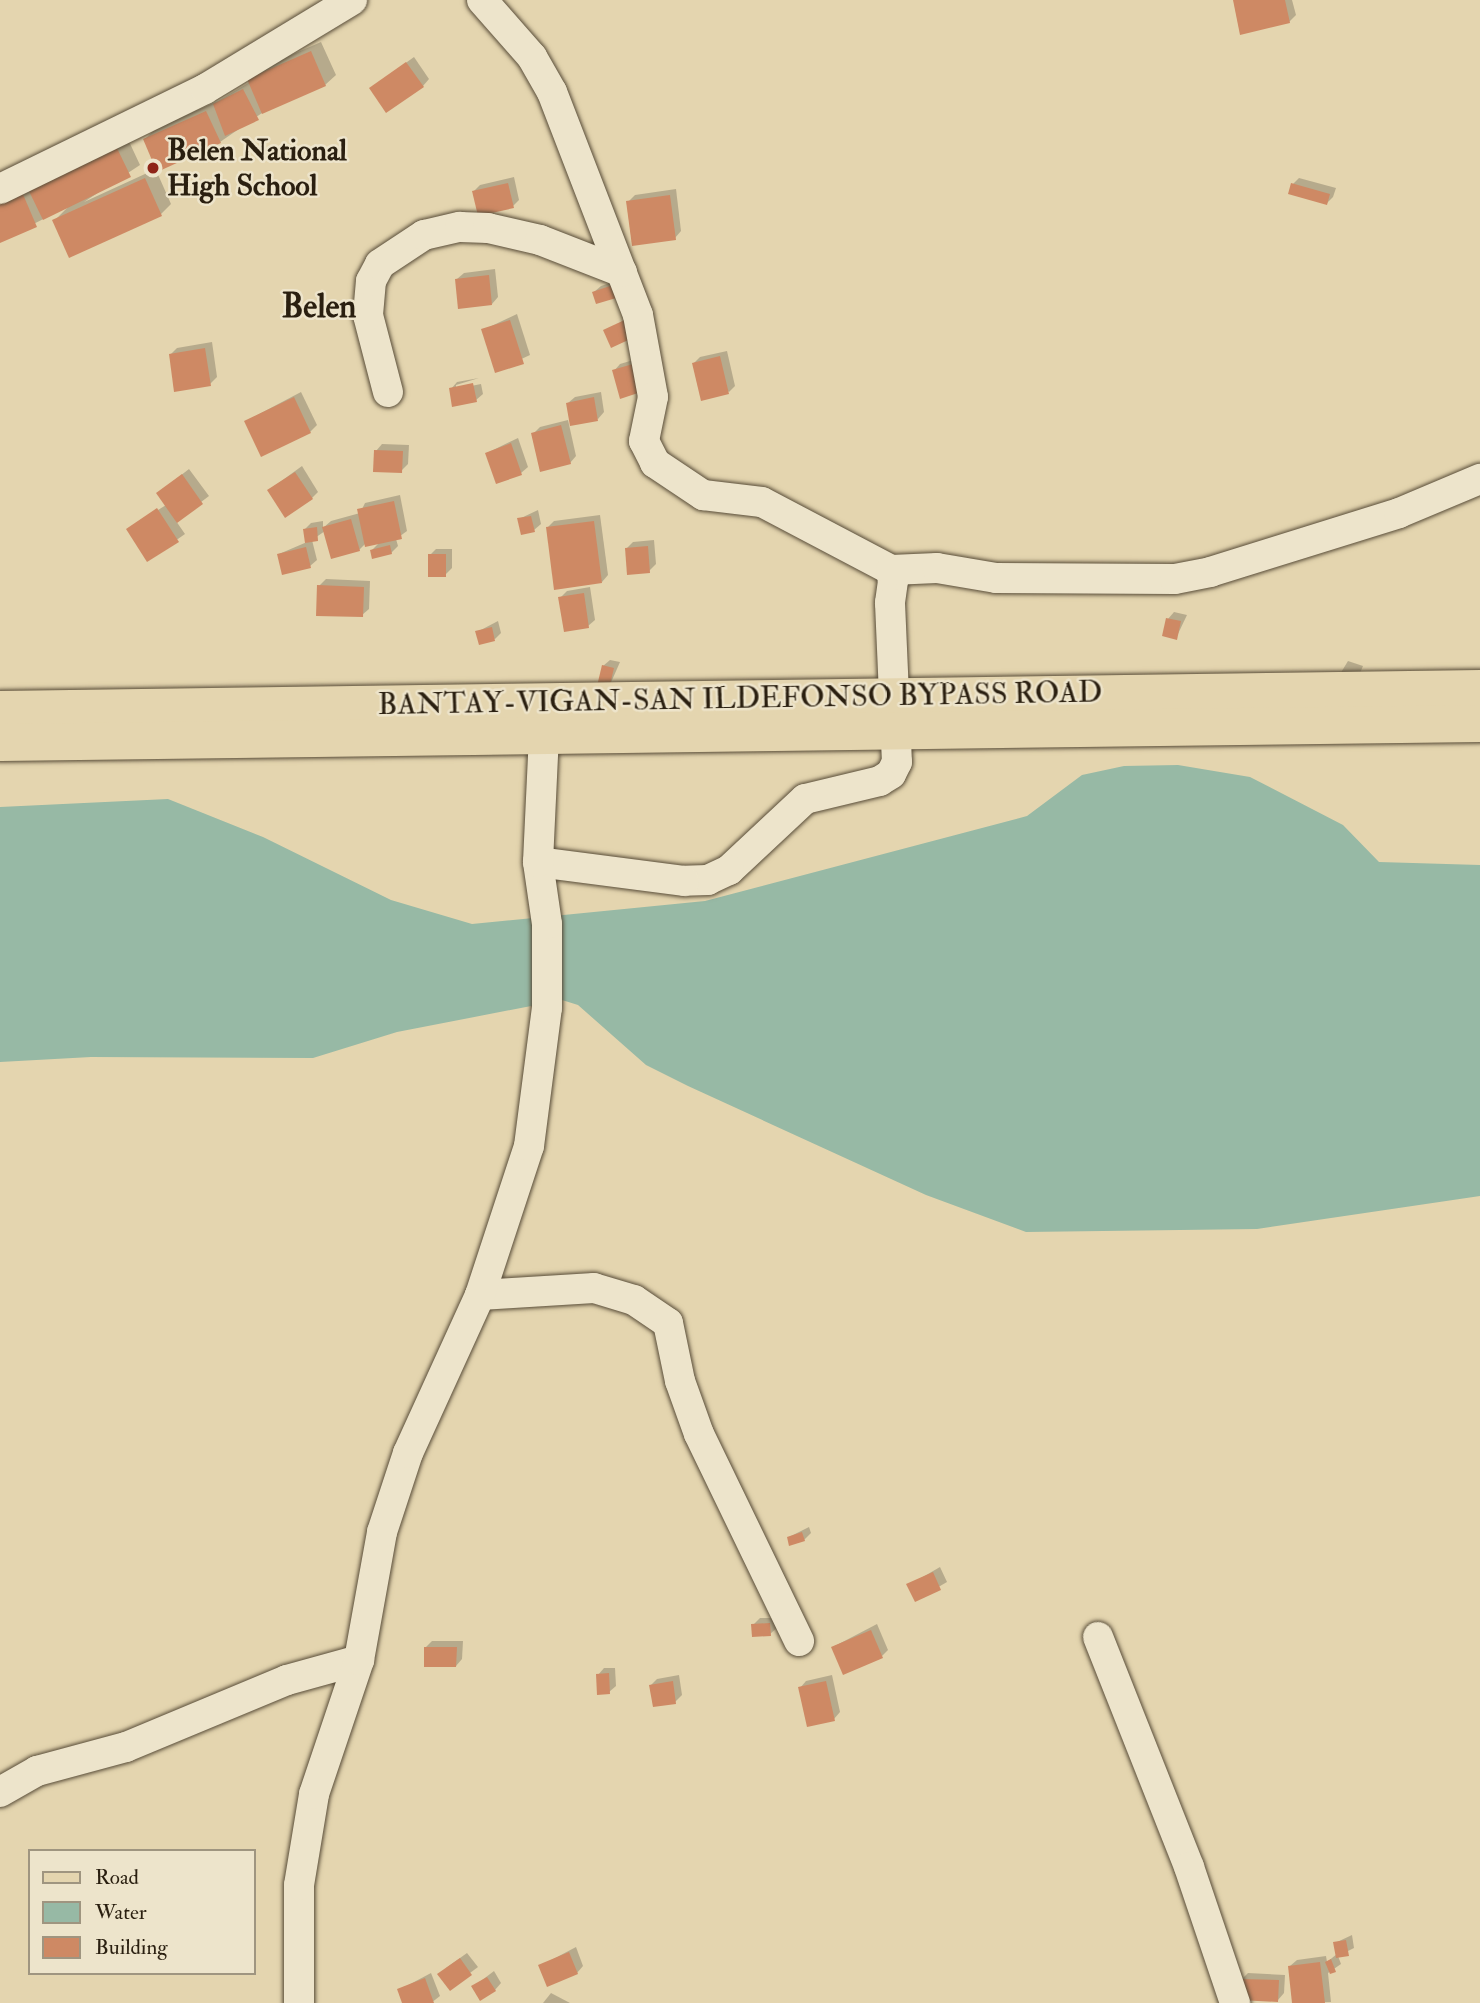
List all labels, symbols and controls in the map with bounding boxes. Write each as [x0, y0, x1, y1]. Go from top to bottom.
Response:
place label: Belen National High School [167, 133, 347, 204]
marker: Belen National High School [145, 160, 161, 176]
district label: Belen [282, 287, 356, 327]
street label: BANTAY-VIGAN-SAN ILDEFONSO BYPASS ROAD [377, 675, 1103, 723]
legend [28, 1849, 256, 1975]
text: Road [95, 1864, 139, 1891]
text: Water [95, 1899, 147, 1926]
text: Building [95, 1934, 168, 1961]

